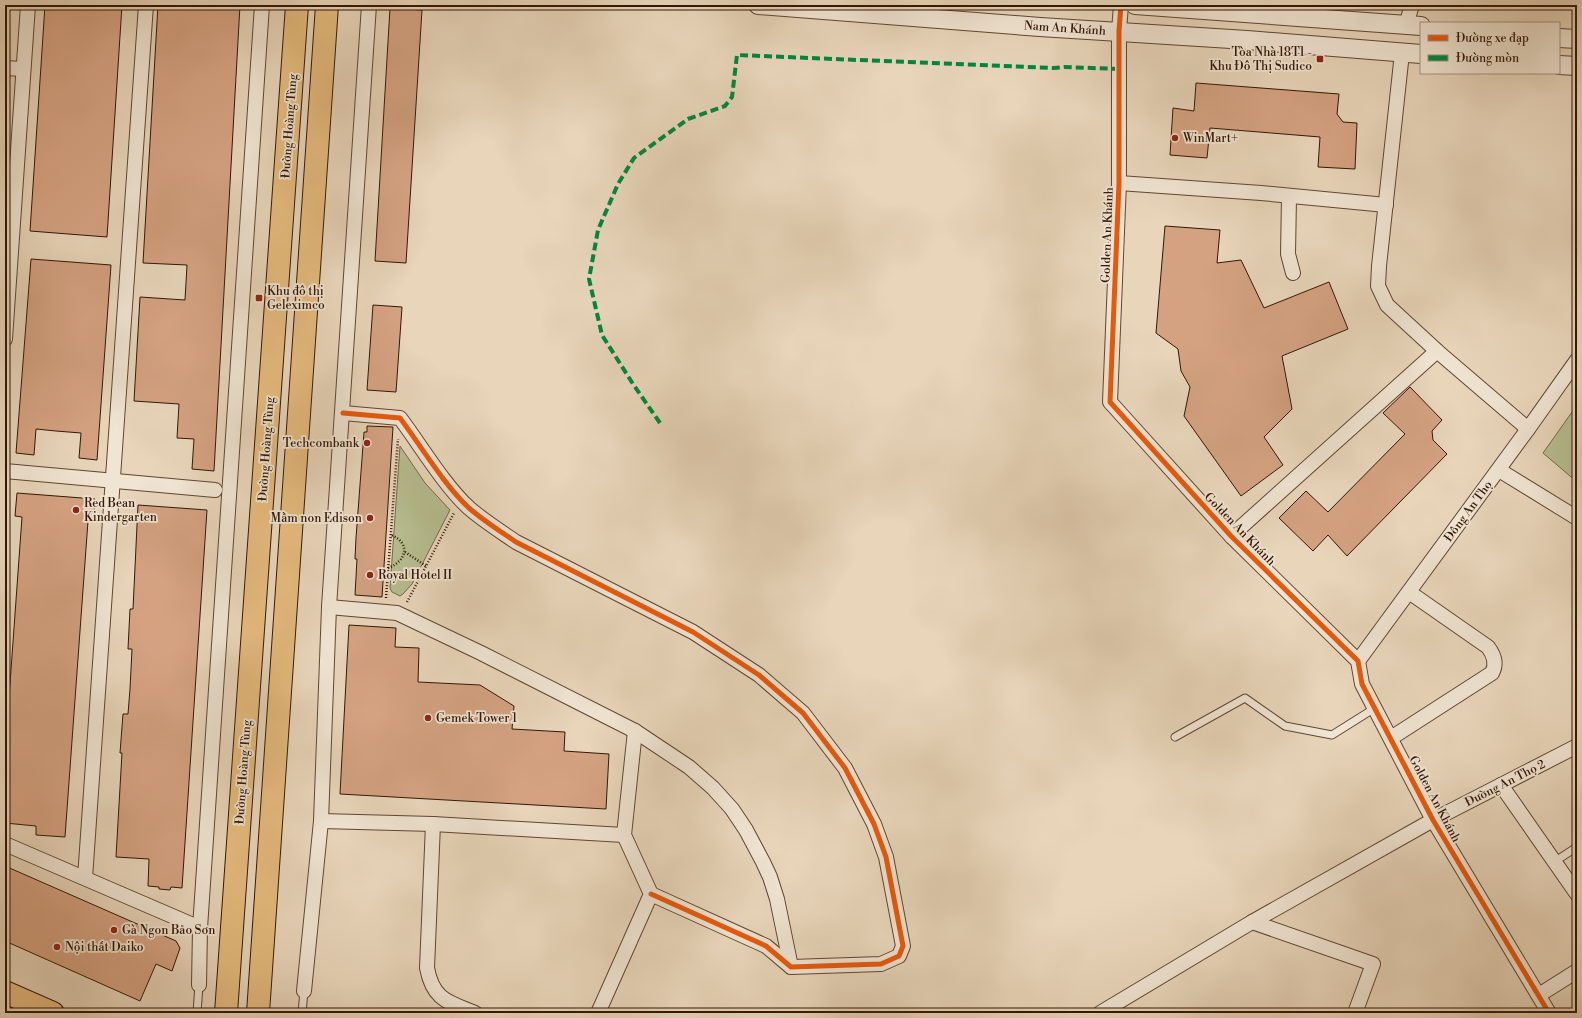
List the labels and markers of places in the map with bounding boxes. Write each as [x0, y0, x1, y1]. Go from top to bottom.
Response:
place label: Tòa Nhà 18T1 - Khu Đô Thị Sudico [1209, 45, 1312, 74]
marker: Tòa Nhà 18T1 - Khu Đô Thị Sudico [1315, 54, 1325, 64]
place label: WinMart+ [1182, 131, 1238, 146]
marker: WinMart+ [1170, 133, 1180, 143]
place label: Khu đô thị Geleximco [267, 284, 325, 313]
marker: Khu đô thị Geleximco [254, 293, 264, 303]
place label: Techcombank [283, 436, 360, 451]
marker: Techcombank [362, 438, 372, 448]
place label: Red Bean Kindergarten [84, 496, 157, 525]
marker: Red Bean Kindergarten [71, 505, 81, 515]
place label: Mầm non Edison [271, 511, 362, 526]
marker: Mầm non Edison [365, 513, 375, 523]
place label: Royal Hotel II [378, 568, 453, 583]
marker: Royal Hotel II [365, 570, 375, 580]
place label: Gemek Tower 1 [436, 711, 518, 726]
marker: Gemek Tower 1 [423, 713, 433, 723]
place label: Gà Ngon Bảo Sơn [122, 923, 215, 938]
marker: Gà Ngon Bảo Sơn [109, 925, 119, 935]
place label: Nội thất Daiko [65, 940, 144, 955]
marker: Nội thất Daiko [52, 942, 62, 952]

